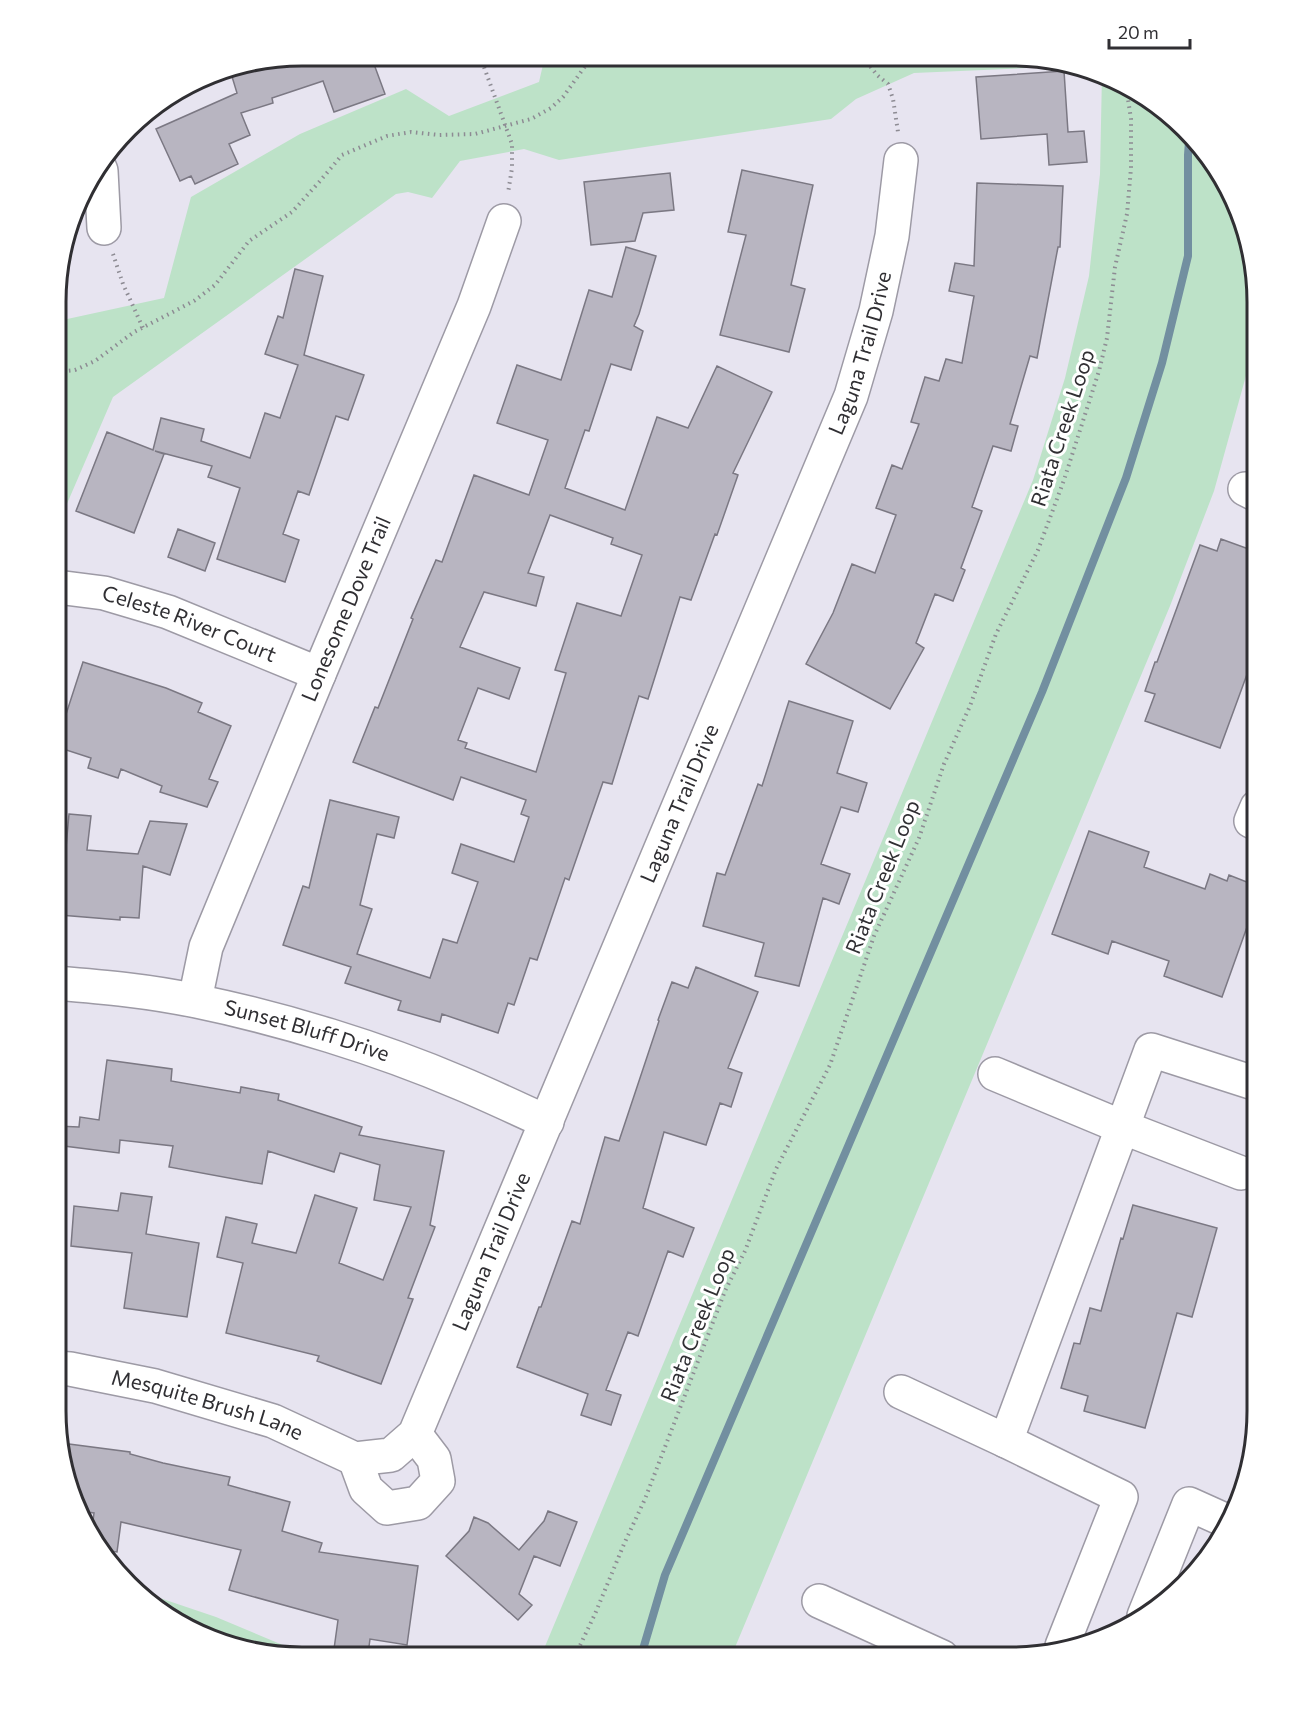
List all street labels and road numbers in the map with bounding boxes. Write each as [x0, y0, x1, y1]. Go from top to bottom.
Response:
street label: Laguna Trail Drive [822, 269, 895, 438]
street label: Riata Creek Loop [1024, 346, 1099, 509]
street label: Lonesome Dove Trail [295, 512, 395, 705]
street label: Celeste River Court [100, 579, 281, 666]
street label: Laguna Trail Drive [634, 720, 723, 886]
street label: Riata Creek Loop [839, 796, 924, 957]
street label: Sunset Bluff Drive [222, 994, 393, 1066]
street label: Laguna Trail Drive [446, 1168, 535, 1334]
street label: Riata Creek Loop [654, 1244, 739, 1405]
street label: Mesquite Brush Lane [109, 1364, 308, 1444]

